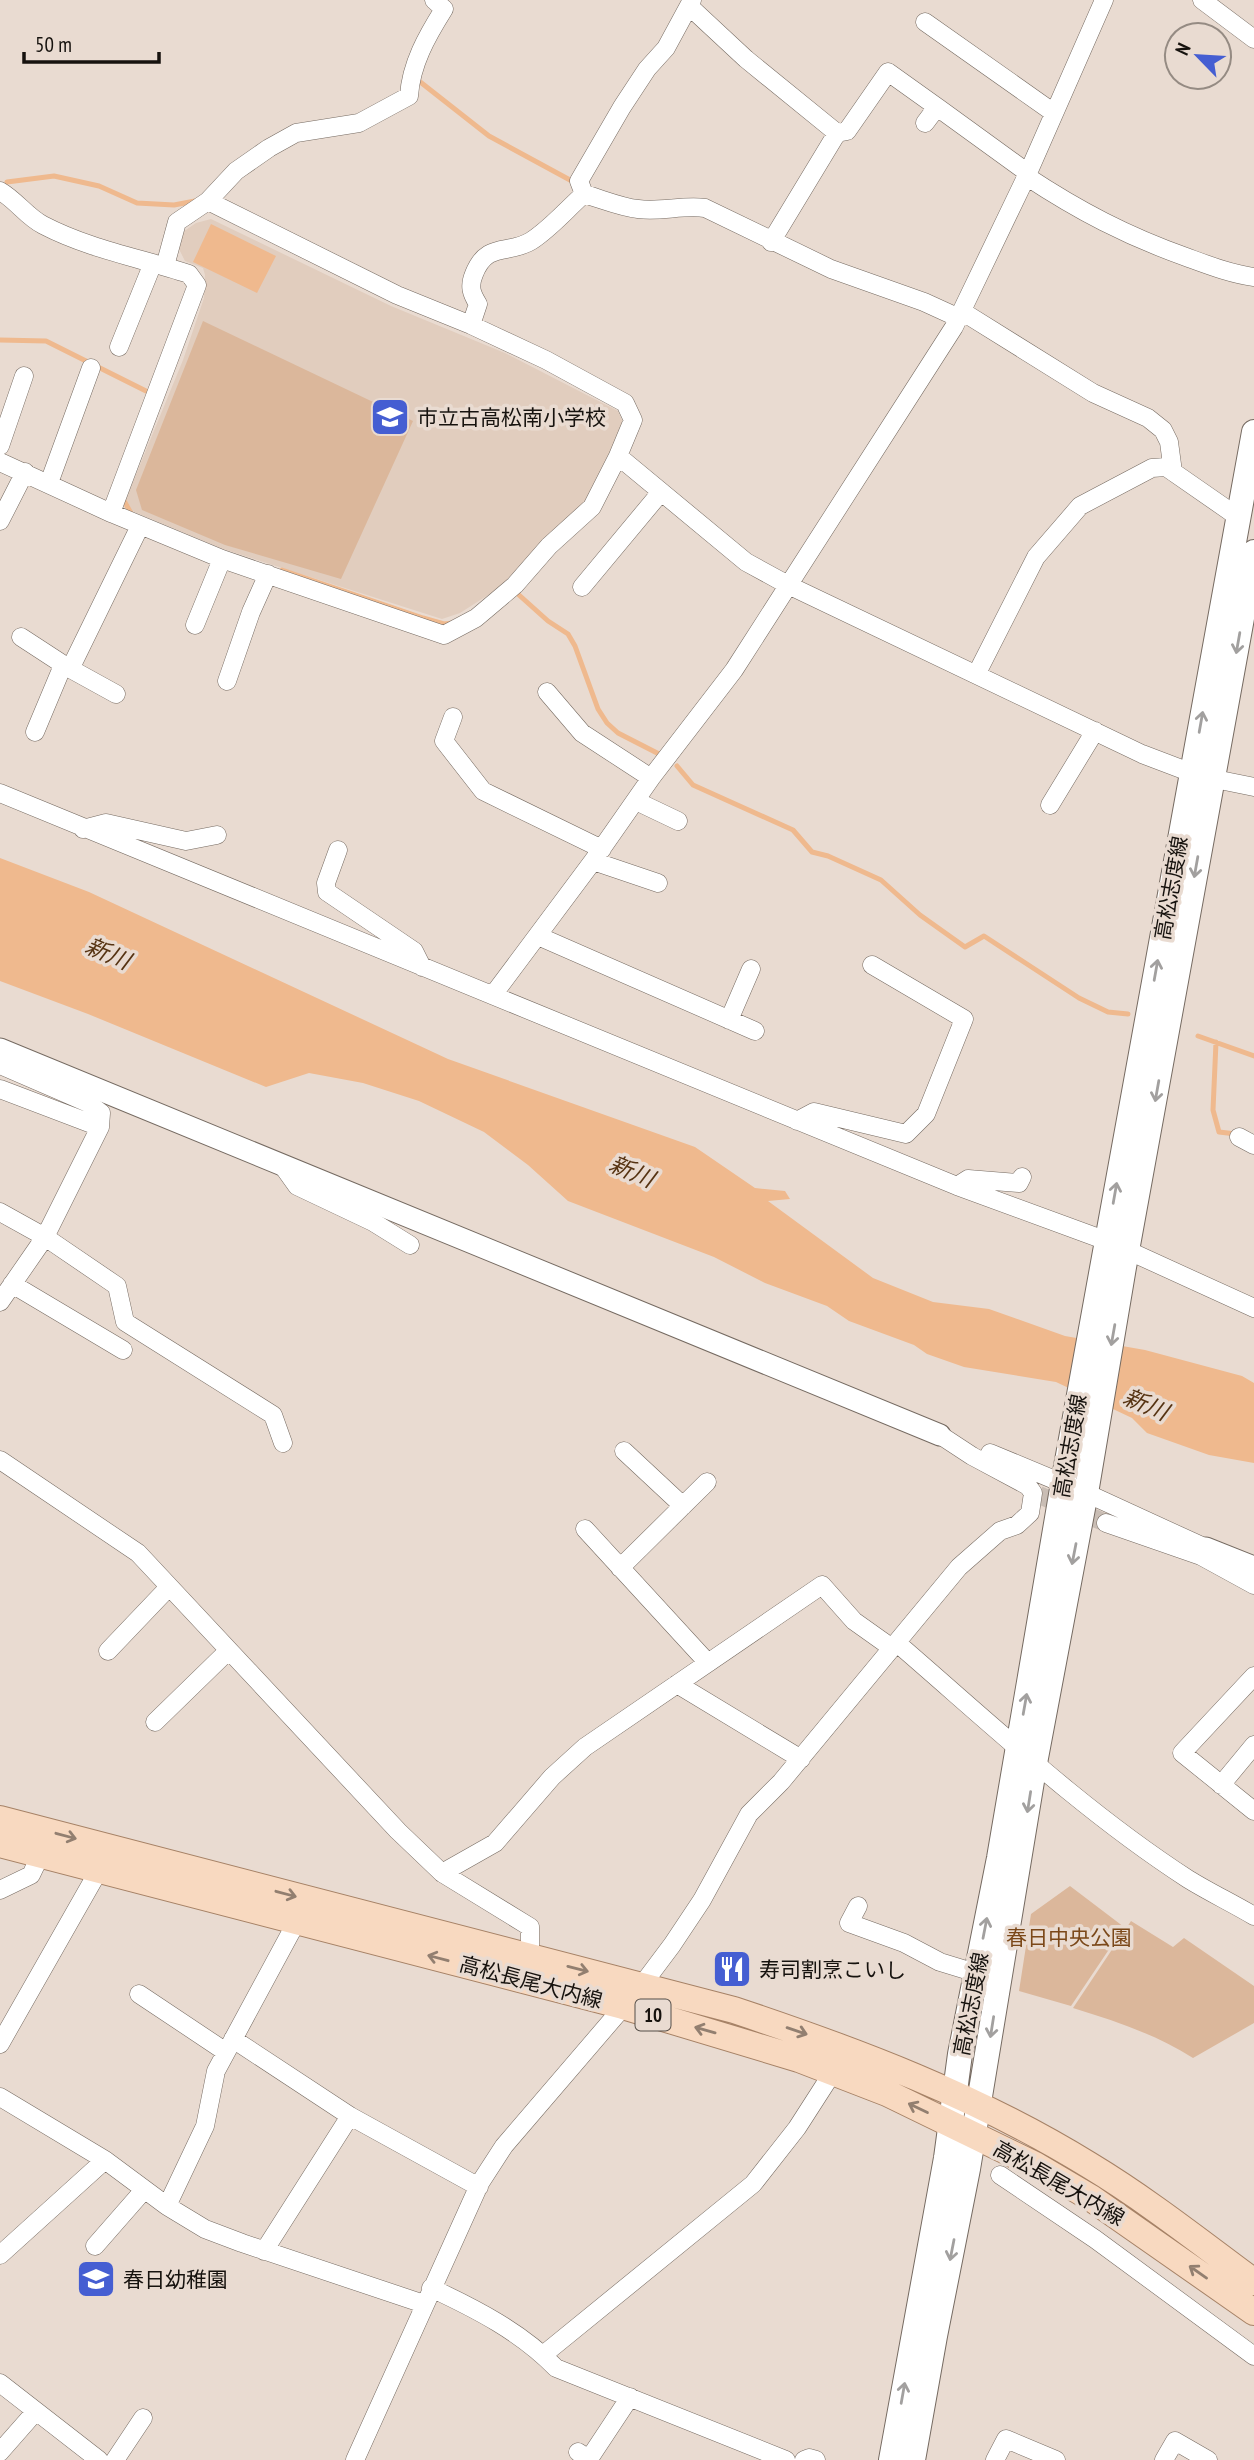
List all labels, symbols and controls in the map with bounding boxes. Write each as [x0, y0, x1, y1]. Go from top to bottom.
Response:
scale bar [24, 21, 159, 65]
north arrow [1163, 21, 1233, 91]
text: 50 m [35, 31, 72, 58]
text: N [1170, 39, 1196, 59]
school or university icon: 市立古高松南小学校 [369, 396, 411, 438]
place label: 市立古高松南小学校 [417, 404, 606, 431]
one-way arrow [1230, 631, 1244, 654]
one-way arrow [1194, 711, 1208, 734]
street label: 高松志度線 [1149, 834, 1193, 942]
one-way arrow [1189, 855, 1202, 878]
water label: 新川 [81, 931, 138, 977]
one-way arrow [1150, 959, 1163, 982]
one-way arrow [1150, 1079, 1163, 1102]
water label: 新川 [605, 1149, 662, 1195]
one-way arrow [1109, 1183, 1122, 1205]
one-way arrow [1106, 1323, 1119, 1346]
water label: 新川 [1119, 1382, 1176, 1428]
street label: 高松志度線 [1048, 1392, 1092, 1500]
one-way arrow [1067, 1542, 1081, 1565]
one-way arrow [1019, 1693, 1032, 1716]
one-way arrow [1022, 1790, 1035, 1813]
one-way arrow [55, 1831, 77, 1844]
one-way arrow [274, 1888, 297, 1901]
one-way arrow [979, 1917, 993, 1940]
park label: 春日中央公園 [1006, 1924, 1132, 1951]
restaurant icon: 寿司割烹こいし [711, 1948, 753, 1990]
street label: 高松長尾大内線 [457, 1950, 605, 2014]
street label: 高松志度線 [948, 1950, 994, 2058]
one-way arrow [427, 1951, 450, 1964]
place label: 寿司割烹こいし [759, 1956, 906, 1983]
one-way arrow [566, 1963, 588, 1976]
road number: 10 [636, 1999, 670, 2030]
one-way arrow [985, 2015, 998, 2037]
one-way arrow [694, 2022, 716, 2035]
one-way arrow [785, 2026, 807, 2038]
one-way arrow [908, 2100, 929, 2114]
street label: 高松長尾大内線 [989, 2135, 1129, 2231]
one-way arrow [944, 2238, 958, 2261]
school or university icon: 春日幼稚園 [75, 2258, 117, 2300]
one-way arrow [1189, 2265, 1208, 2279]
place label: 春日幼稚園 [123, 2266, 228, 2293]
one-way arrow [897, 2382, 910, 2405]

